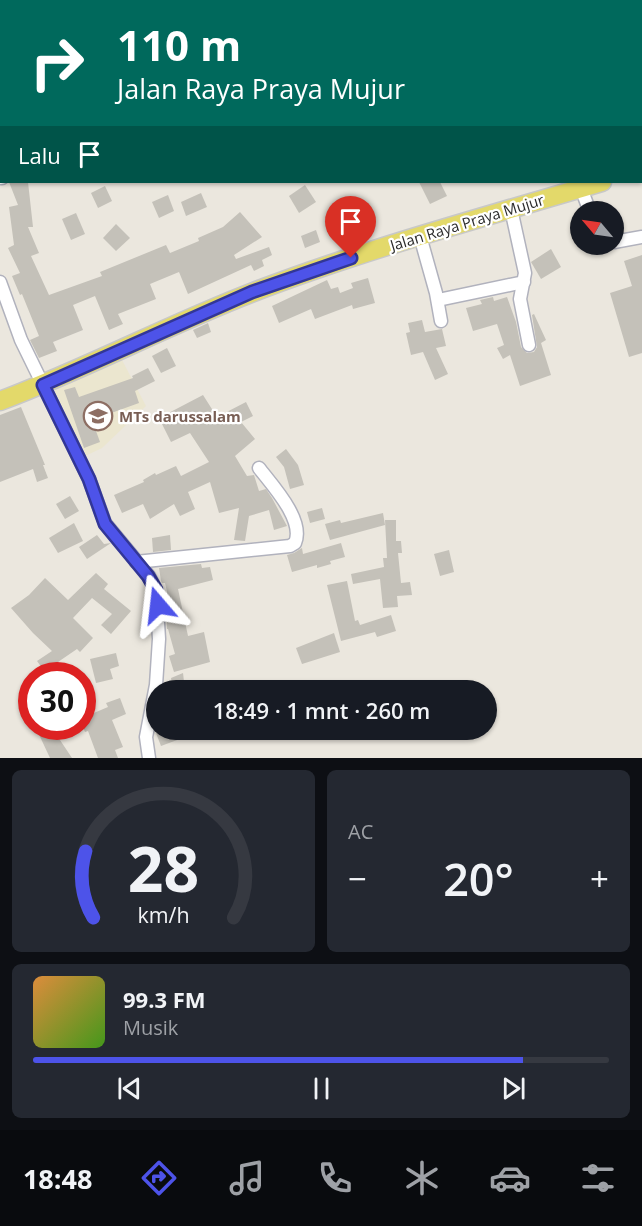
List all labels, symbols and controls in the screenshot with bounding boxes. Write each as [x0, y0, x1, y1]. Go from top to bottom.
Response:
text: 110 m [117, 16, 241, 73]
icon: right [18, 24, 96, 102]
text: Jalan Raya Praya Mujur [117, 70, 405, 107]
icon: arrive [73, 138, 106, 171]
text: Lalu [18, 140, 61, 170]
street label: Jalan Raya Praya Mujur [386, 189, 546, 256]
pin [325, 196, 376, 258]
north arrow [570, 201, 624, 255]
map controls [570, 201, 624, 255]
icon: arrive [334, 205, 367, 238]
school or university icon: MTs darussalam [82, 400, 114, 432]
place label: MTs darussalam [119, 406, 241, 426]
position arrow [126, 573, 190, 637]
speed limit sign: 30 [18, 662, 96, 740]
text: 18:49 · 1 mnt · 260 m [213, 695, 430, 725]
text: AC [348, 818, 373, 845]
text: 28 [128, 825, 199, 910]
text: 20° [443, 848, 514, 909]
text: − [348, 856, 367, 901]
text: + [590, 856, 609, 901]
text: km/h [137, 900, 190, 929]
text: 99.3 FM [123, 984, 206, 1014]
text: Musik [123, 1014, 178, 1041]
icon: previous [113, 1072, 146, 1105]
icon: pause [305, 1072, 338, 1105]
icon: next [497, 1072, 530, 1105]
icon: directions [138, 1157, 180, 1199]
icon: music [226, 1157, 268, 1199]
icon: phone [314, 1157, 356, 1199]
icon: climate [401, 1157, 443, 1199]
icon: car [489, 1157, 531, 1199]
icon: filters [577, 1157, 619, 1199]
text: 18:48 [23, 1160, 92, 1197]

